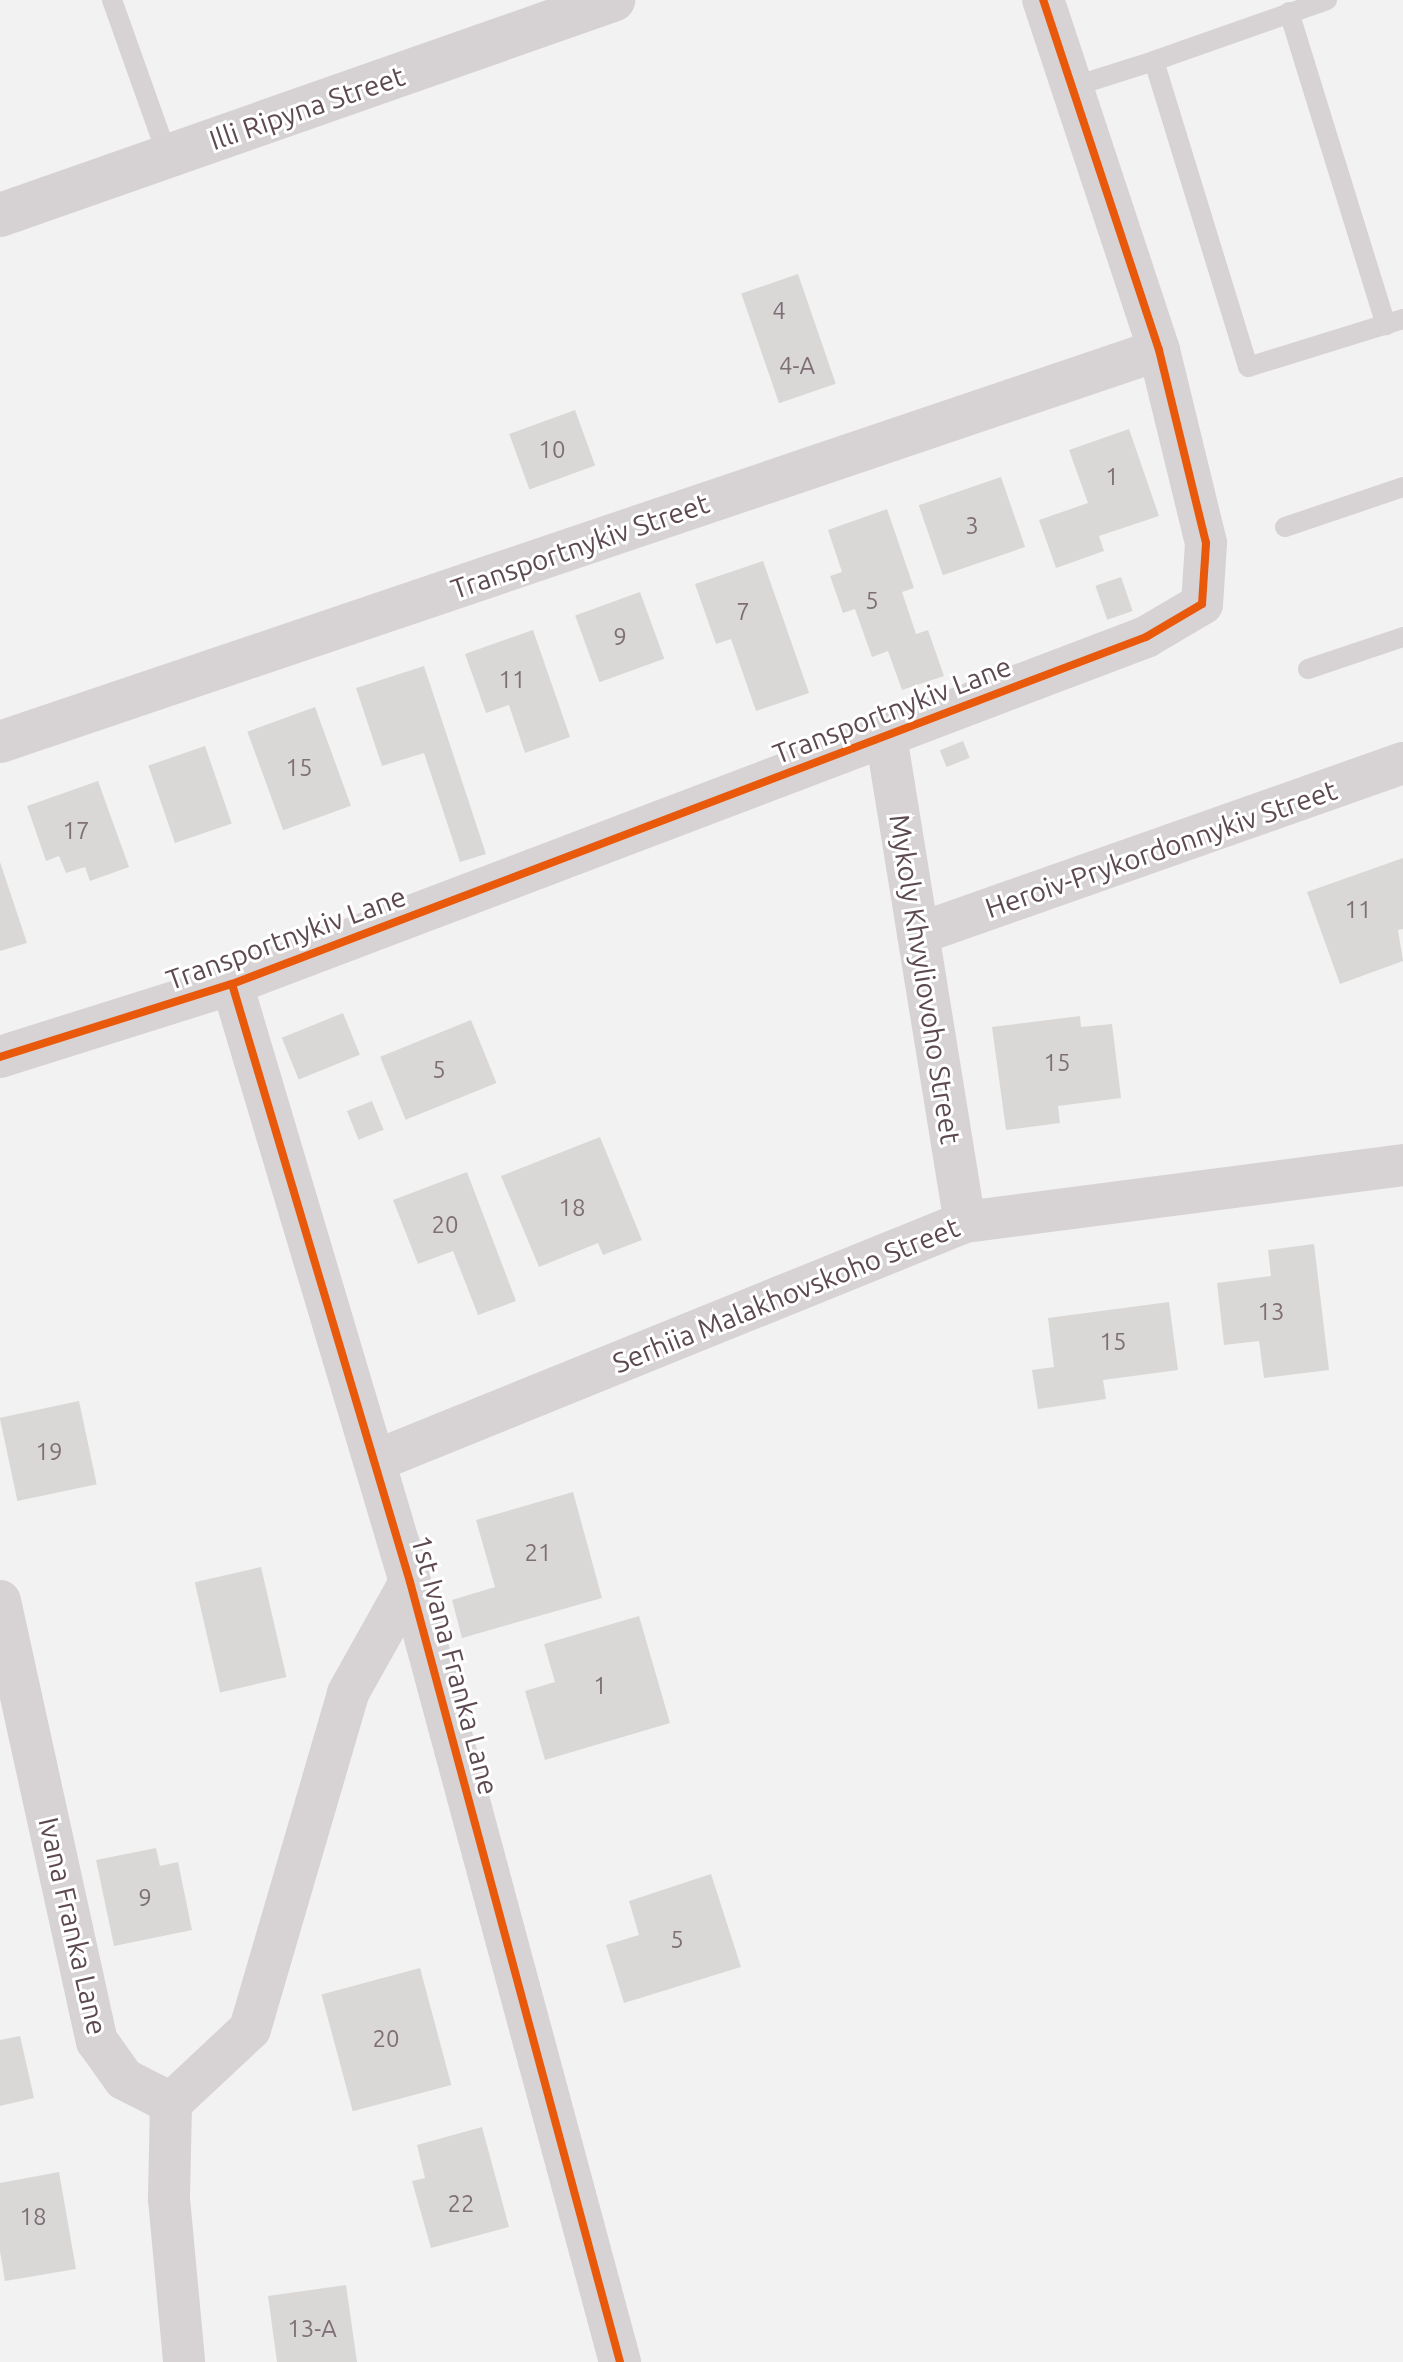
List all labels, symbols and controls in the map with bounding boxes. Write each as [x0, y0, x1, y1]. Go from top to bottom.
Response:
street label: Illi Ripyna Street [205, 59, 409, 157]
house number: 4 [772, 297, 786, 325]
house number: 4-А [779, 352, 815, 380]
house number: 10 [538, 436, 566, 464]
house number: 1 [1105, 463, 1119, 491]
street label: Transportnykiv Street [447, 486, 713, 606]
house number: 3 [965, 512, 979, 540]
house number: 5 [865, 587, 879, 615]
house number: 7 [736, 598, 750, 626]
house number: 9 [613, 623, 627, 651]
street label: Transportnykiv Lane [768, 649, 1016, 771]
house number: 11 [498, 666, 526, 694]
house number: 15 [285, 754, 313, 782]
street label: Heroiv-Prykordonnykiv Street [981, 773, 1341, 925]
street label: Mykoly Khvyliovoho Street [882, 812, 968, 1146]
house number: 17 [62, 817, 90, 845]
street label: Transportnykiv Lane [162, 879, 410, 997]
house number: 11 [1344, 896, 1372, 924]
house number: 15 [1043, 1049, 1071, 1077]
house number: 5 [432, 1056, 446, 1084]
house number: 18 [558, 1194, 586, 1222]
street label: Serhiia Malakhovskoho Street [608, 1210, 964, 1380]
house number: 20 [431, 1211, 459, 1239]
house number: 13 [1257, 1298, 1285, 1326]
house number: 15 [1099, 1328, 1127, 1356]
house number: 19 [35, 1438, 63, 1466]
street label: 1st Ivana Franka Lane [404, 1531, 506, 1799]
house number: 21 [524, 1539, 552, 1567]
house number: 1 [593, 1672, 607, 1700]
street label: Ivana Franka Lane [32, 1814, 114, 2038]
house number: 9 [138, 1884, 152, 1912]
house number: 5 [670, 1926, 684, 1954]
house number: 20 [372, 2025, 400, 2053]
house number: 22 [447, 2190, 475, 2218]
house number: 18 [19, 2203, 47, 2231]
house number: 13-А [287, 2315, 337, 2343]

